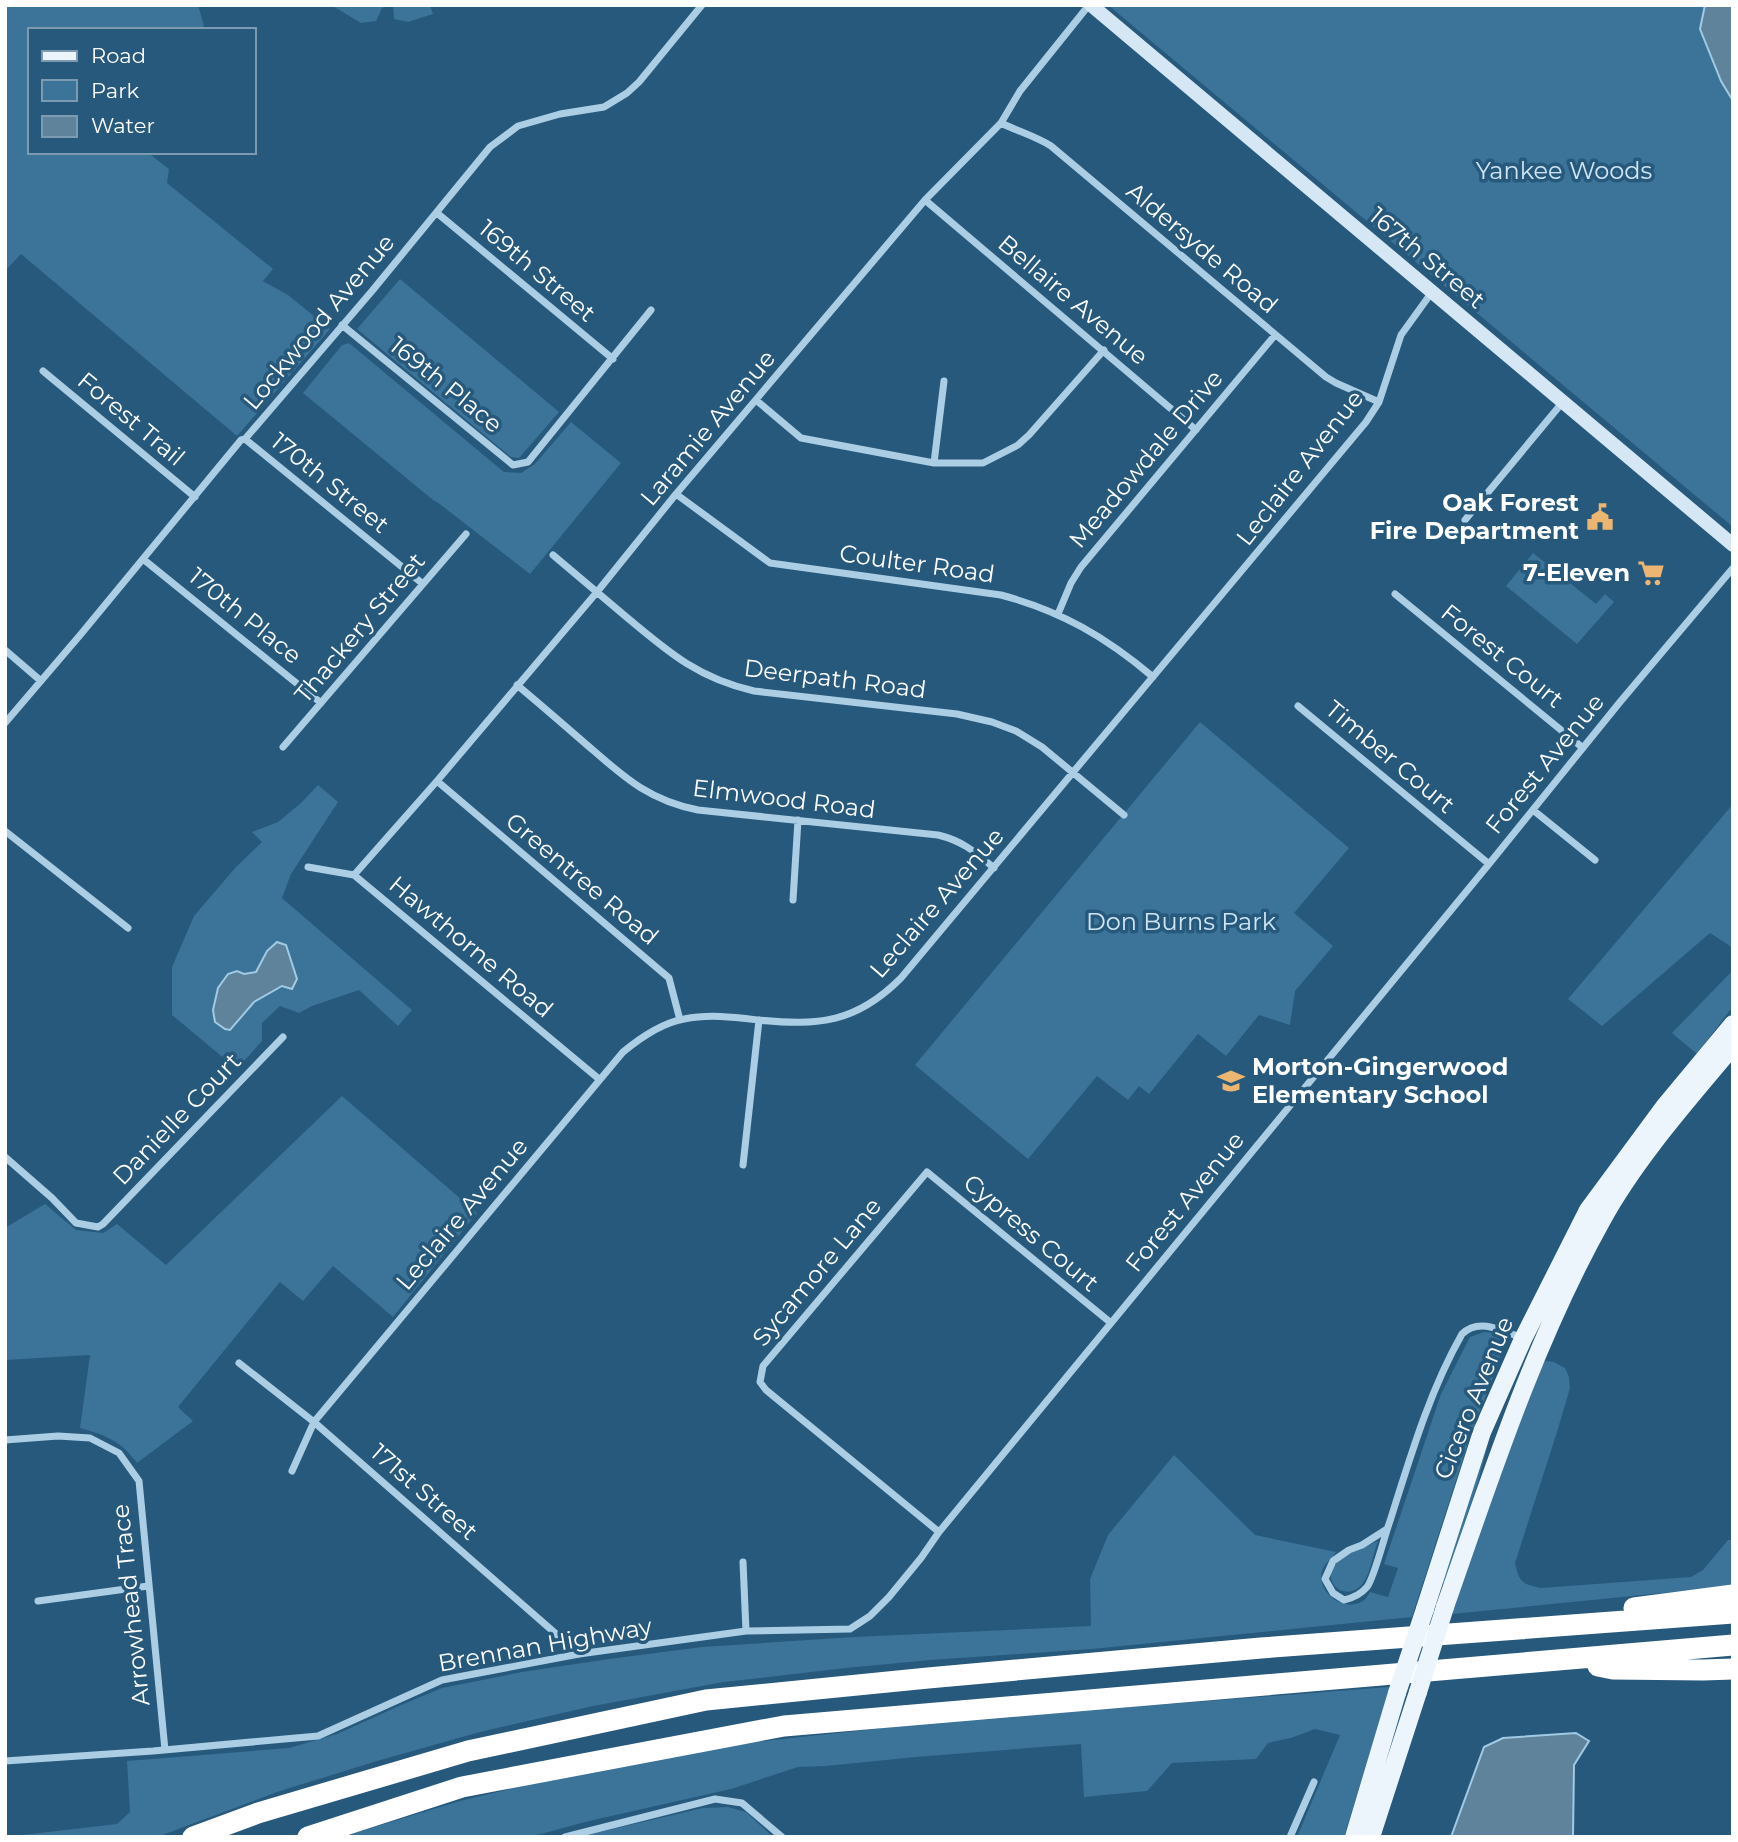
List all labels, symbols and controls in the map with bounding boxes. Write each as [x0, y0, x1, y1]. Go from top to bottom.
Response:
legend [28, 28, 256, 154]
text: Road [91, 43, 146, 68]
text: Park [91, 78, 139, 103]
text: Water [91, 113, 155, 138]
park label: Yankee Woods [1476, 156, 1652, 185]
street label: Aldersyde Road [1121, 176, 1284, 319]
street label: 167th Street [1364, 201, 1491, 314]
street label: 169th Street [473, 214, 602, 328]
street label: Lockwood Avenue [237, 228, 400, 415]
street label: Bellaire Avenue [992, 228, 1154, 371]
street label: 169th Place [384, 331, 508, 439]
street label: Laramie Avenue [634, 344, 781, 511]
street label: Meadowdale Drive [1063, 364, 1229, 554]
street label: Forest Trail [72, 366, 191, 472]
street label: Leclaire Avenue [1230, 384, 1369, 551]
street label: 170th Street [266, 426, 395, 539]
place label: Oak Forest Fire Department [1370, 488, 1580, 545]
public building icon: Oak Forest Fire Department [1585, 502, 1615, 532]
street label: Coulter Road [838, 538, 997, 589]
street label: Thackery Street [288, 546, 431, 709]
place label: 7-Eleven [1523, 558, 1630, 587]
supermarket icon: 7-Eleven [1636, 558, 1666, 588]
street label: 170th Place [183, 561, 307, 670]
street label: Forest Court [1435, 598, 1569, 714]
street label: Deerpath Road [742, 653, 928, 704]
street label: Forest Avenue [1479, 688, 1610, 840]
street label: Timber Court [1320, 694, 1461, 819]
street label: Elmwood Road [691, 773, 877, 824]
street label: Greentree Road [500, 806, 664, 951]
street label: Leclaire Avenue [864, 822, 1010, 984]
street label: Hawthorne Road [384, 870, 559, 1024]
park label: Don Burns Park [1086, 907, 1277, 936]
street label: Danielle Court [106, 1046, 247, 1191]
place label: Morton-Gingerwood Elementary School [1252, 1052, 1508, 1109]
school or university icon: Morton-Gingerwood Elementary School [1216, 1066, 1246, 1096]
street label: Forest Avenue [1119, 1126, 1250, 1278]
street label: Leclaire Avenue [390, 1132, 534, 1296]
street label: Cypress Court [958, 1168, 1105, 1298]
street label: Sycamore Lane [746, 1192, 887, 1352]
street label: Cicero Avenue [1428, 1312, 1519, 1483]
street label: 171st Street [365, 1437, 484, 1546]
street label: Arrowhead Trace [105, 1503, 156, 1707]
street label: Brennan Highway [436, 1611, 654, 1678]

